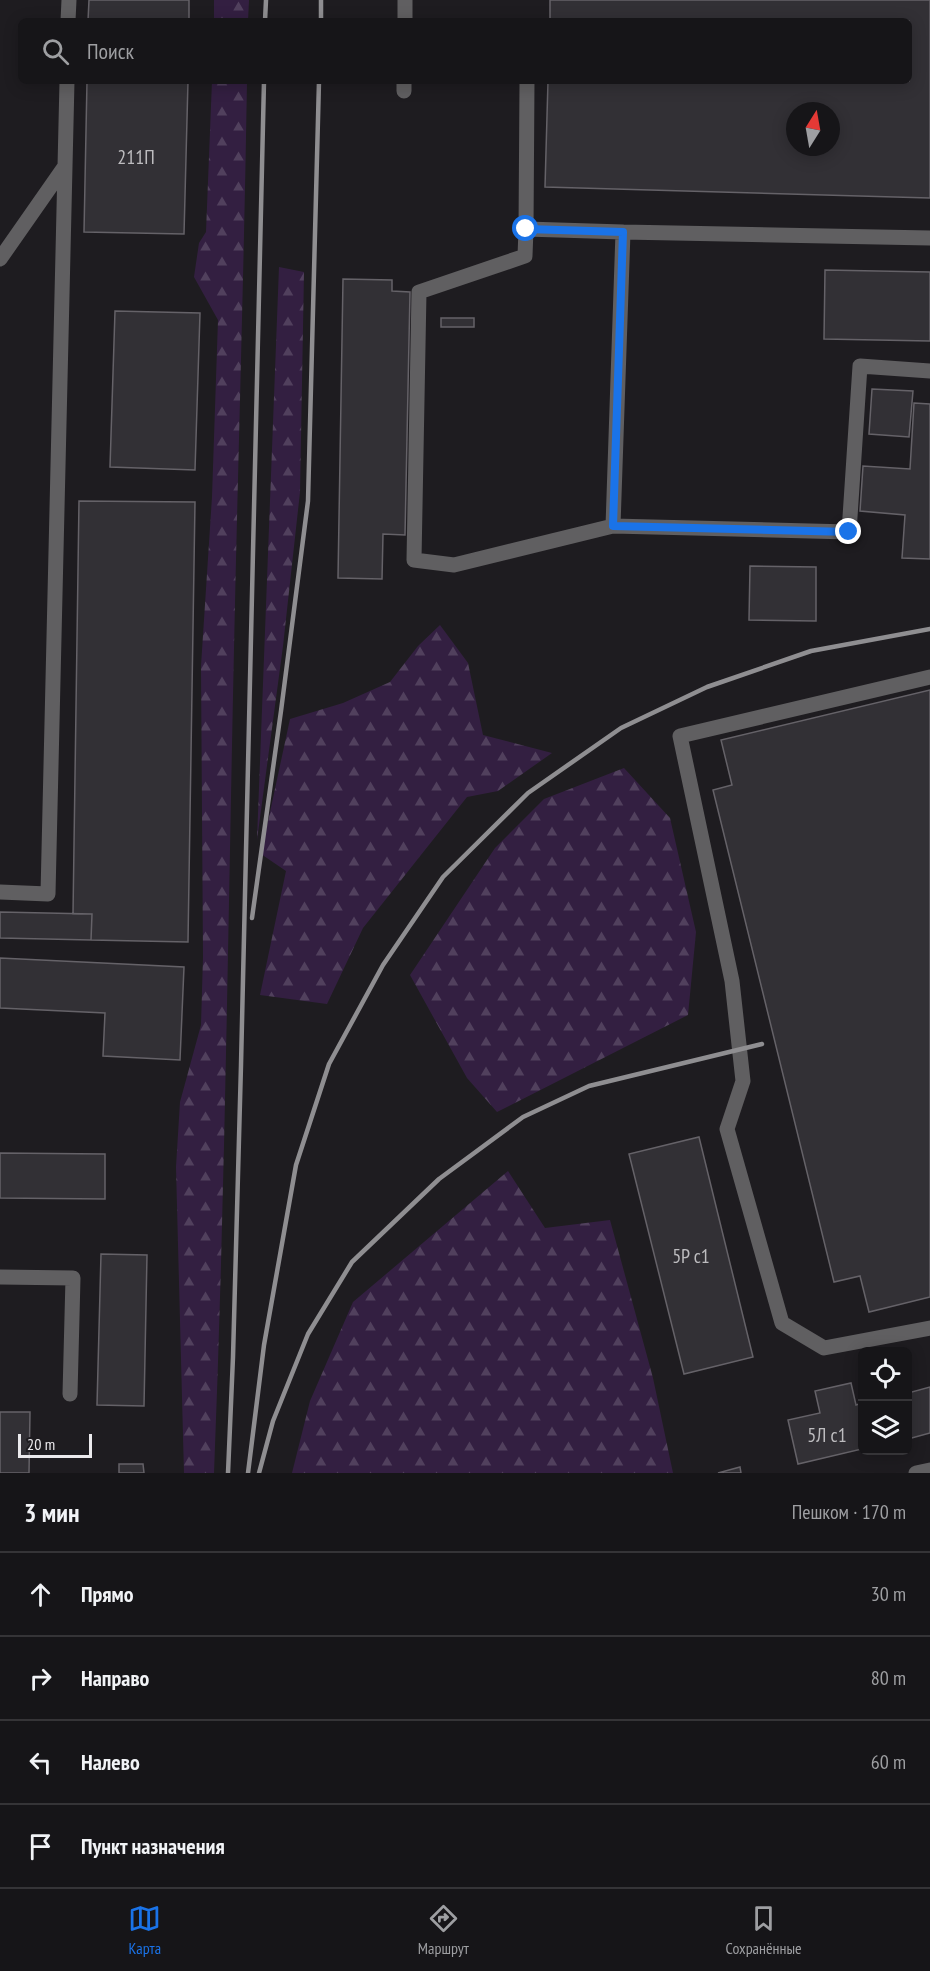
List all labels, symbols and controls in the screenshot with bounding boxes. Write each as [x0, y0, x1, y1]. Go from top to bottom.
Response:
search box [18, 18, 912, 84]
icon: search [39, 35, 72, 68]
text: Поиск [87, 37, 134, 65]
north arrow [786, 102, 840, 156]
house number: 211П [117, 144, 155, 170]
route start [512, 215, 538, 241]
route end [835, 518, 861, 544]
house number: 5Р с1 [672, 1243, 710, 1269]
map controls [858, 1347, 912, 1455]
button: locate [858, 1347, 912, 1401]
button: layers [858, 1401, 912, 1455]
house number: 5Л с1 [807, 1422, 847, 1448]
scale bar [18, 1431, 92, 1458]
text: 20 m [27, 1434, 55, 1454]
text: 3 мин [24, 1496, 79, 1529]
text: Пешком · 170 m [792, 1499, 906, 1525]
icon: ahead [24, 1578, 57, 1611]
text: Прямо [81, 1580, 134, 1608]
text: 30 m [871, 1581, 906, 1607]
icon: right [24, 1662, 57, 1695]
text: Направо [81, 1664, 149, 1692]
text: 80 m [871, 1665, 906, 1691]
icon: left [24, 1746, 57, 1779]
text: Налево [81, 1748, 140, 1776]
text: 60 m [871, 1749, 906, 1775]
icon: arrive [24, 1830, 57, 1863]
text: Пункт назначения [81, 1832, 225, 1860]
tab: Карта [128, 1902, 161, 1958]
tab: Маршрут [418, 1902, 469, 1958]
tab: Сохранённые [726, 1902, 802, 1958]

